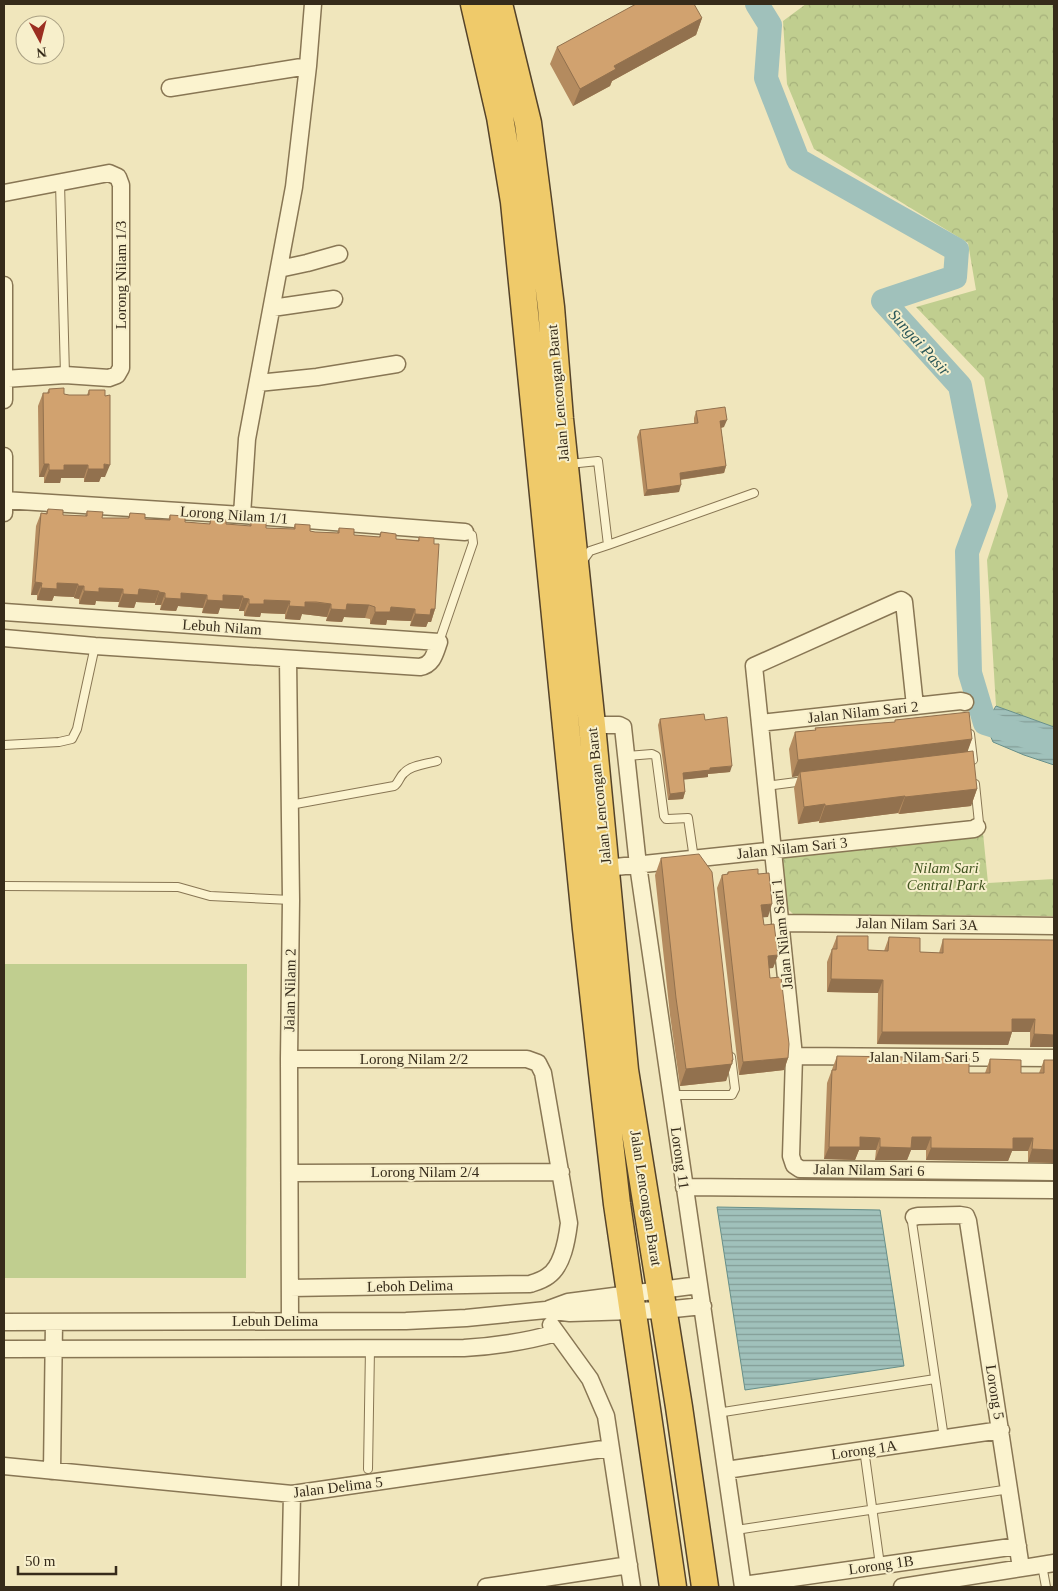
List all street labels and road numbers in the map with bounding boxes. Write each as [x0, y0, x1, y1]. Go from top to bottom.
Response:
street label: Lorong Nilam 1/3 [113, 221, 129, 329]
street label: Jalan Lencongan Barat [544, 323, 572, 462]
street label: Lorong Nilam 1/1 [179, 503, 289, 527]
street label: Lebuh Nilam [182, 616, 263, 638]
street label: Jalan Nilam Sari 2 [807, 698, 919, 726]
street label: Jalan Lencongan Barat [584, 726, 614, 865]
street label: Jalan Nilam Sari 3 [736, 834, 848, 862]
street label: Jalan Nilam Sari 1 [768, 878, 796, 990]
street label: Jalan Nilam Sari 3A [856, 915, 978, 933]
street label: Jalan Nilam 2 [281, 948, 299, 1032]
street label: Jalan Nilam Sari 5 [868, 1049, 980, 1065]
street label: Lorong Nilam 2/2 [360, 1051, 468, 1067]
street label: Lorong 11 [668, 1126, 692, 1190]
street label: Jalan Lencongan Barat [627, 1129, 665, 1268]
street label: Jalan Nilam Sari 6 [813, 1161, 925, 1179]
street label: Lorong Nilam 2/4 [371, 1164, 480, 1180]
street label: Leboh Delima [367, 1277, 454, 1295]
street label: Lebuh Delima [232, 1313, 318, 1329]
street label: Lorong 5 [983, 1363, 1007, 1421]
street label: Lorong 1A [830, 1437, 898, 1463]
street label: Jalan Delima 5 [292, 1474, 384, 1500]
street label: Lorong 1B [847, 1553, 915, 1577]

